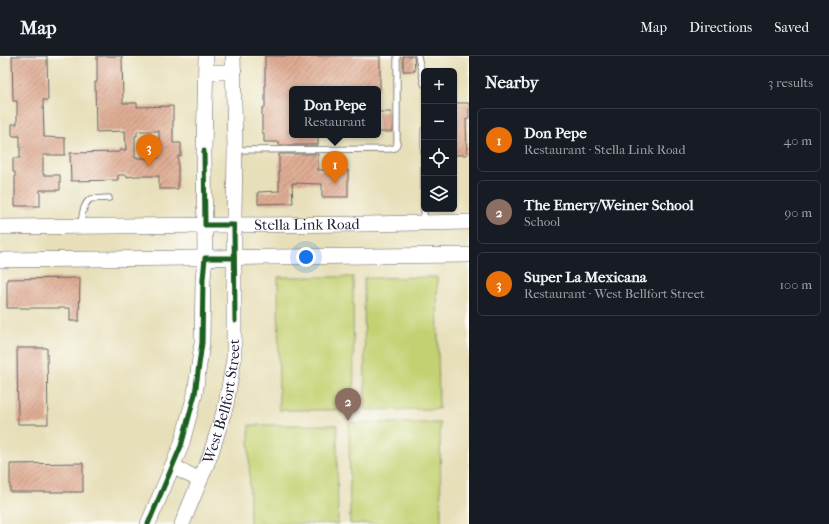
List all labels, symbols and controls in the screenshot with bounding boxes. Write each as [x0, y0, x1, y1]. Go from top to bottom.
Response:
text: Map [20, 17, 56, 39]
text: Map [640, 19, 667, 36]
text: Directions [689, 19, 752, 36]
text: Saved [774, 19, 809, 36]
map controls [421, 68, 457, 212]
button: + [421, 68, 457, 104]
text: Nearby [485, 72, 539, 92]
text: 3 results [768, 75, 813, 90]
popup [289, 86, 381, 138]
text: Don Pepe [304, 96, 366, 114]
button: − [421, 104, 457, 140]
text: Restaurant [304, 114, 366, 129]
text: Don Pepe [524, 124, 587, 142]
text: 1 [497, 133, 501, 148]
text: 40 m [784, 133, 812, 148]
pin: 3 [136, 134, 162, 167]
button: locate [421, 140, 457, 176]
text: Restaurant · Stella Link Road [524, 142, 686, 157]
pin: 1 [322, 151, 348, 184]
button: layers [421, 176, 457, 212]
text: The Emery/Weiner School [524, 196, 694, 214]
text: 2 [496, 205, 502, 220]
text: 90 m [784, 205, 812, 220]
text: School [524, 214, 560, 229]
street label: Stella Link Road [254, 215, 361, 234]
your location [296, 247, 316, 267]
text: Super La Mexicana [524, 268, 647, 286]
text: 3 [496, 277, 502, 292]
text: 100 m [779, 277, 812, 292]
text: Restaurant · West Bellfort Street [524, 286, 705, 301]
street label: West Bellfort Street [199, 338, 243, 467]
pin: 2 [335, 388, 361, 421]

